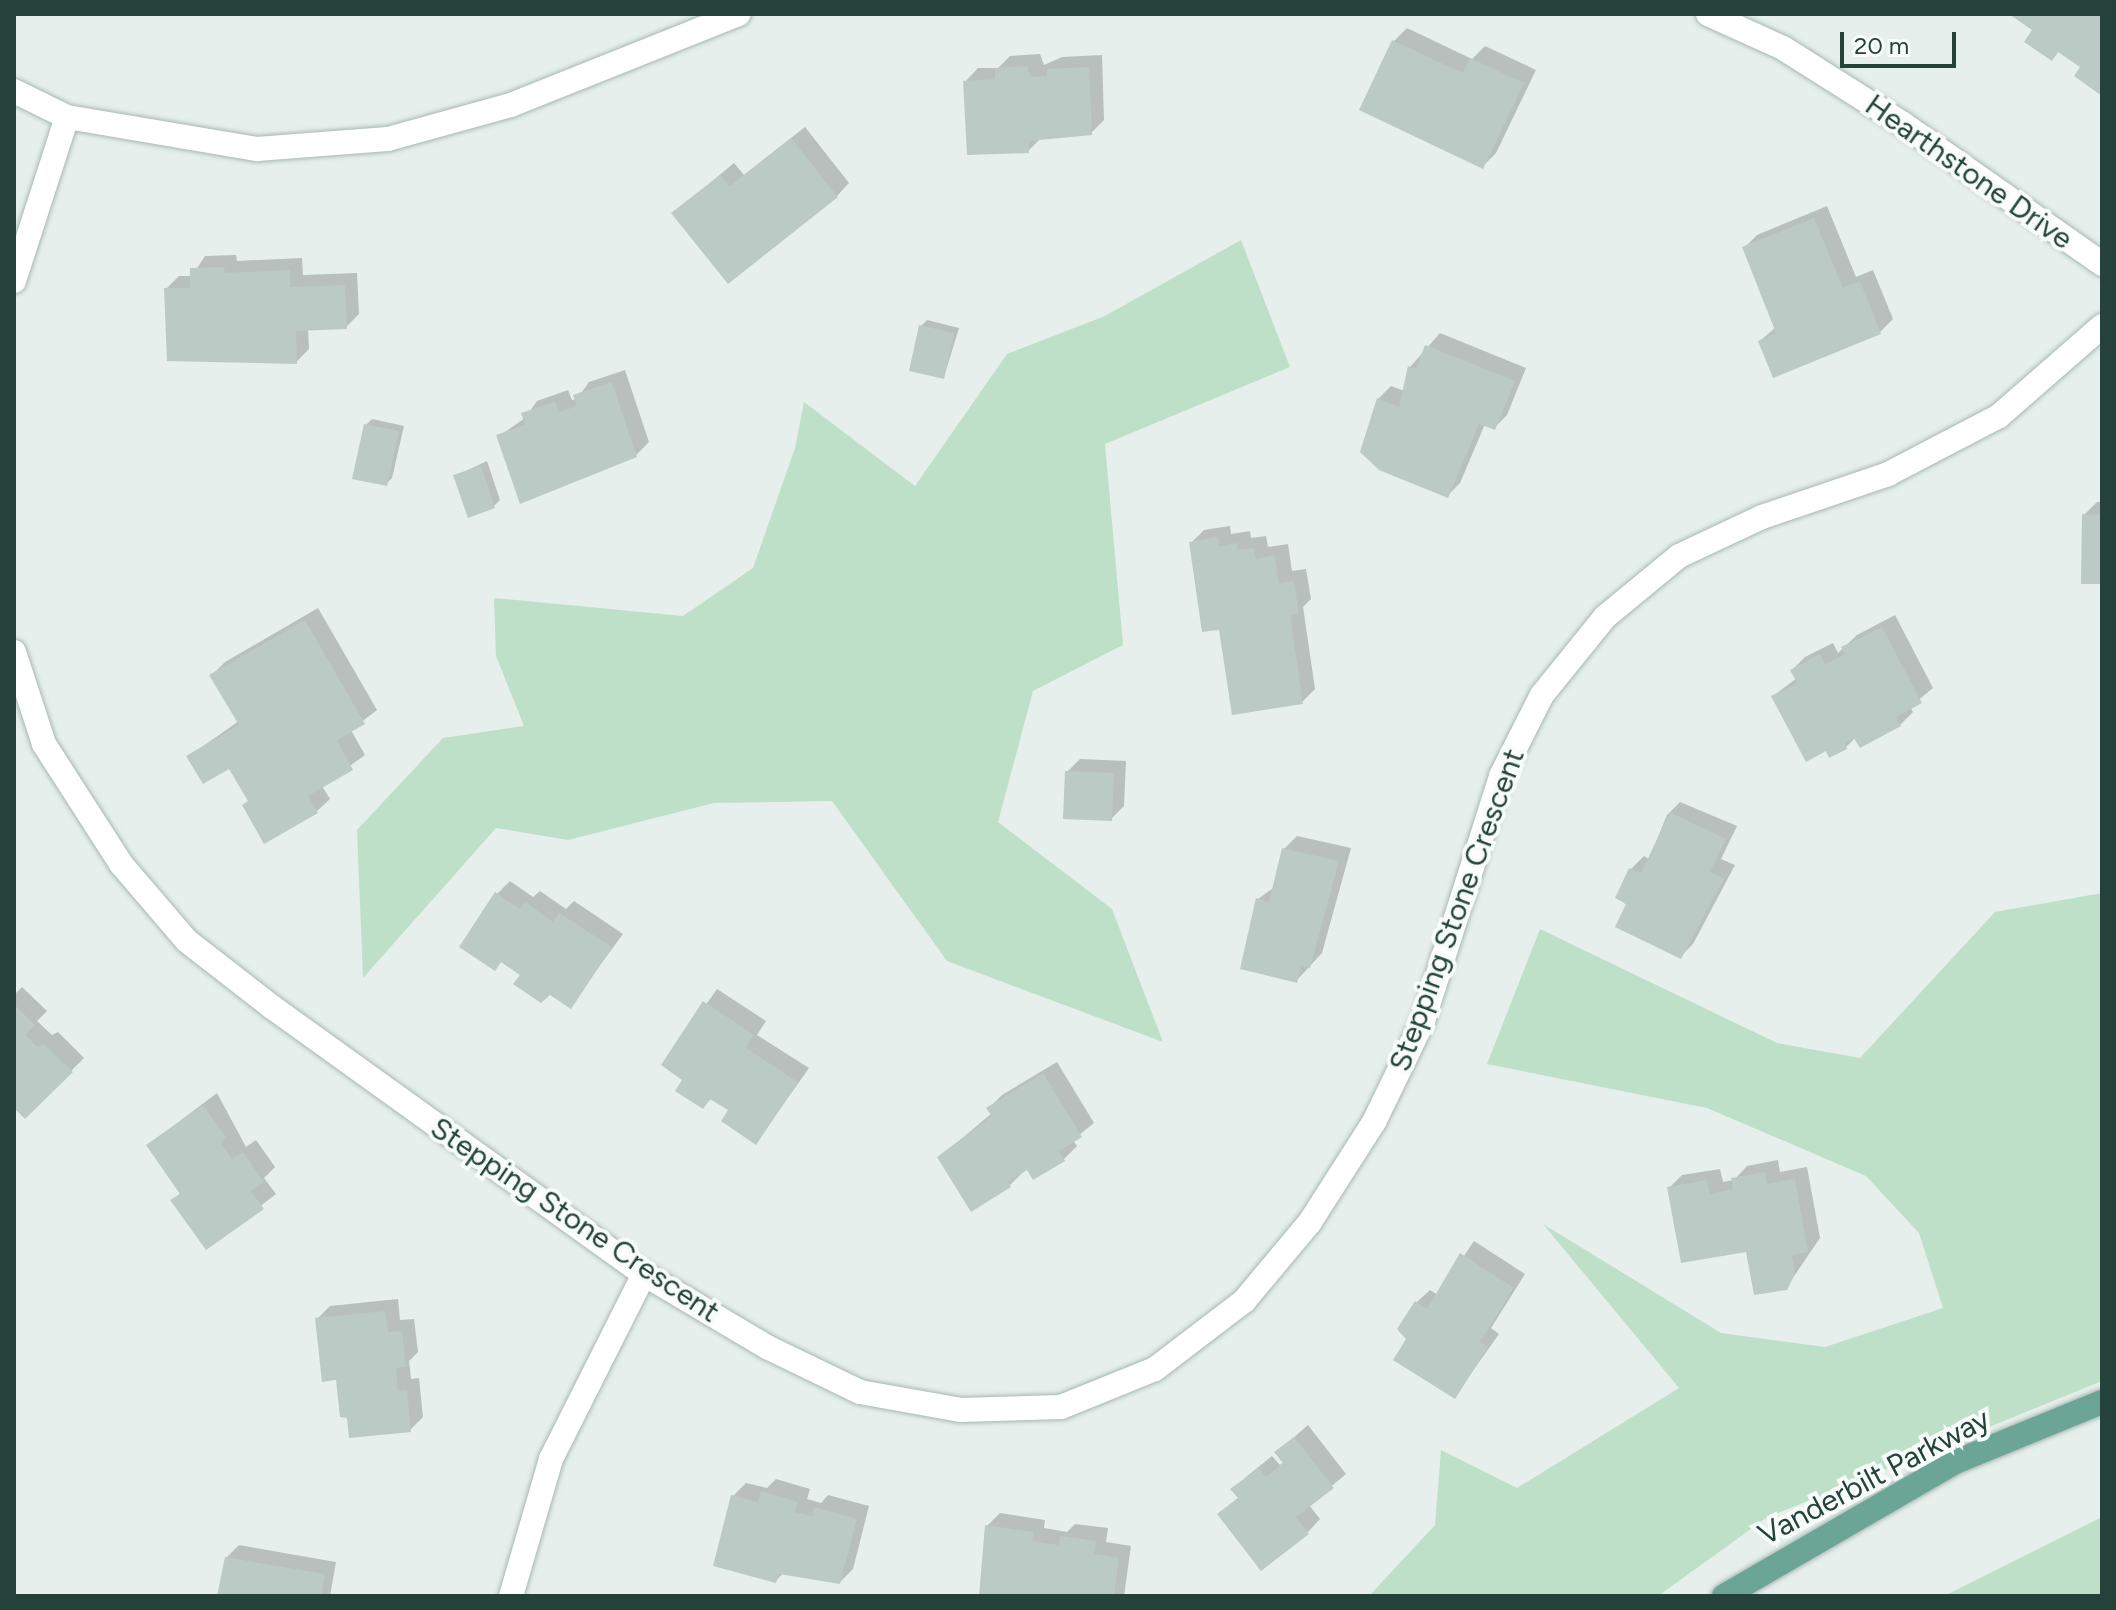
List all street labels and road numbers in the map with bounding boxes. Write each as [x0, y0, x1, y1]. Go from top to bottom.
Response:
street label: Hearthstone Drive [1858, 87, 2080, 257]
street label: Stepping Stone Crescent [1382, 744, 1532, 1076]
street label: Stepping Stone Crescent [424, 1110, 726, 1330]
street label: Vanderbilt Parkway [1752, 1401, 1996, 1553]

